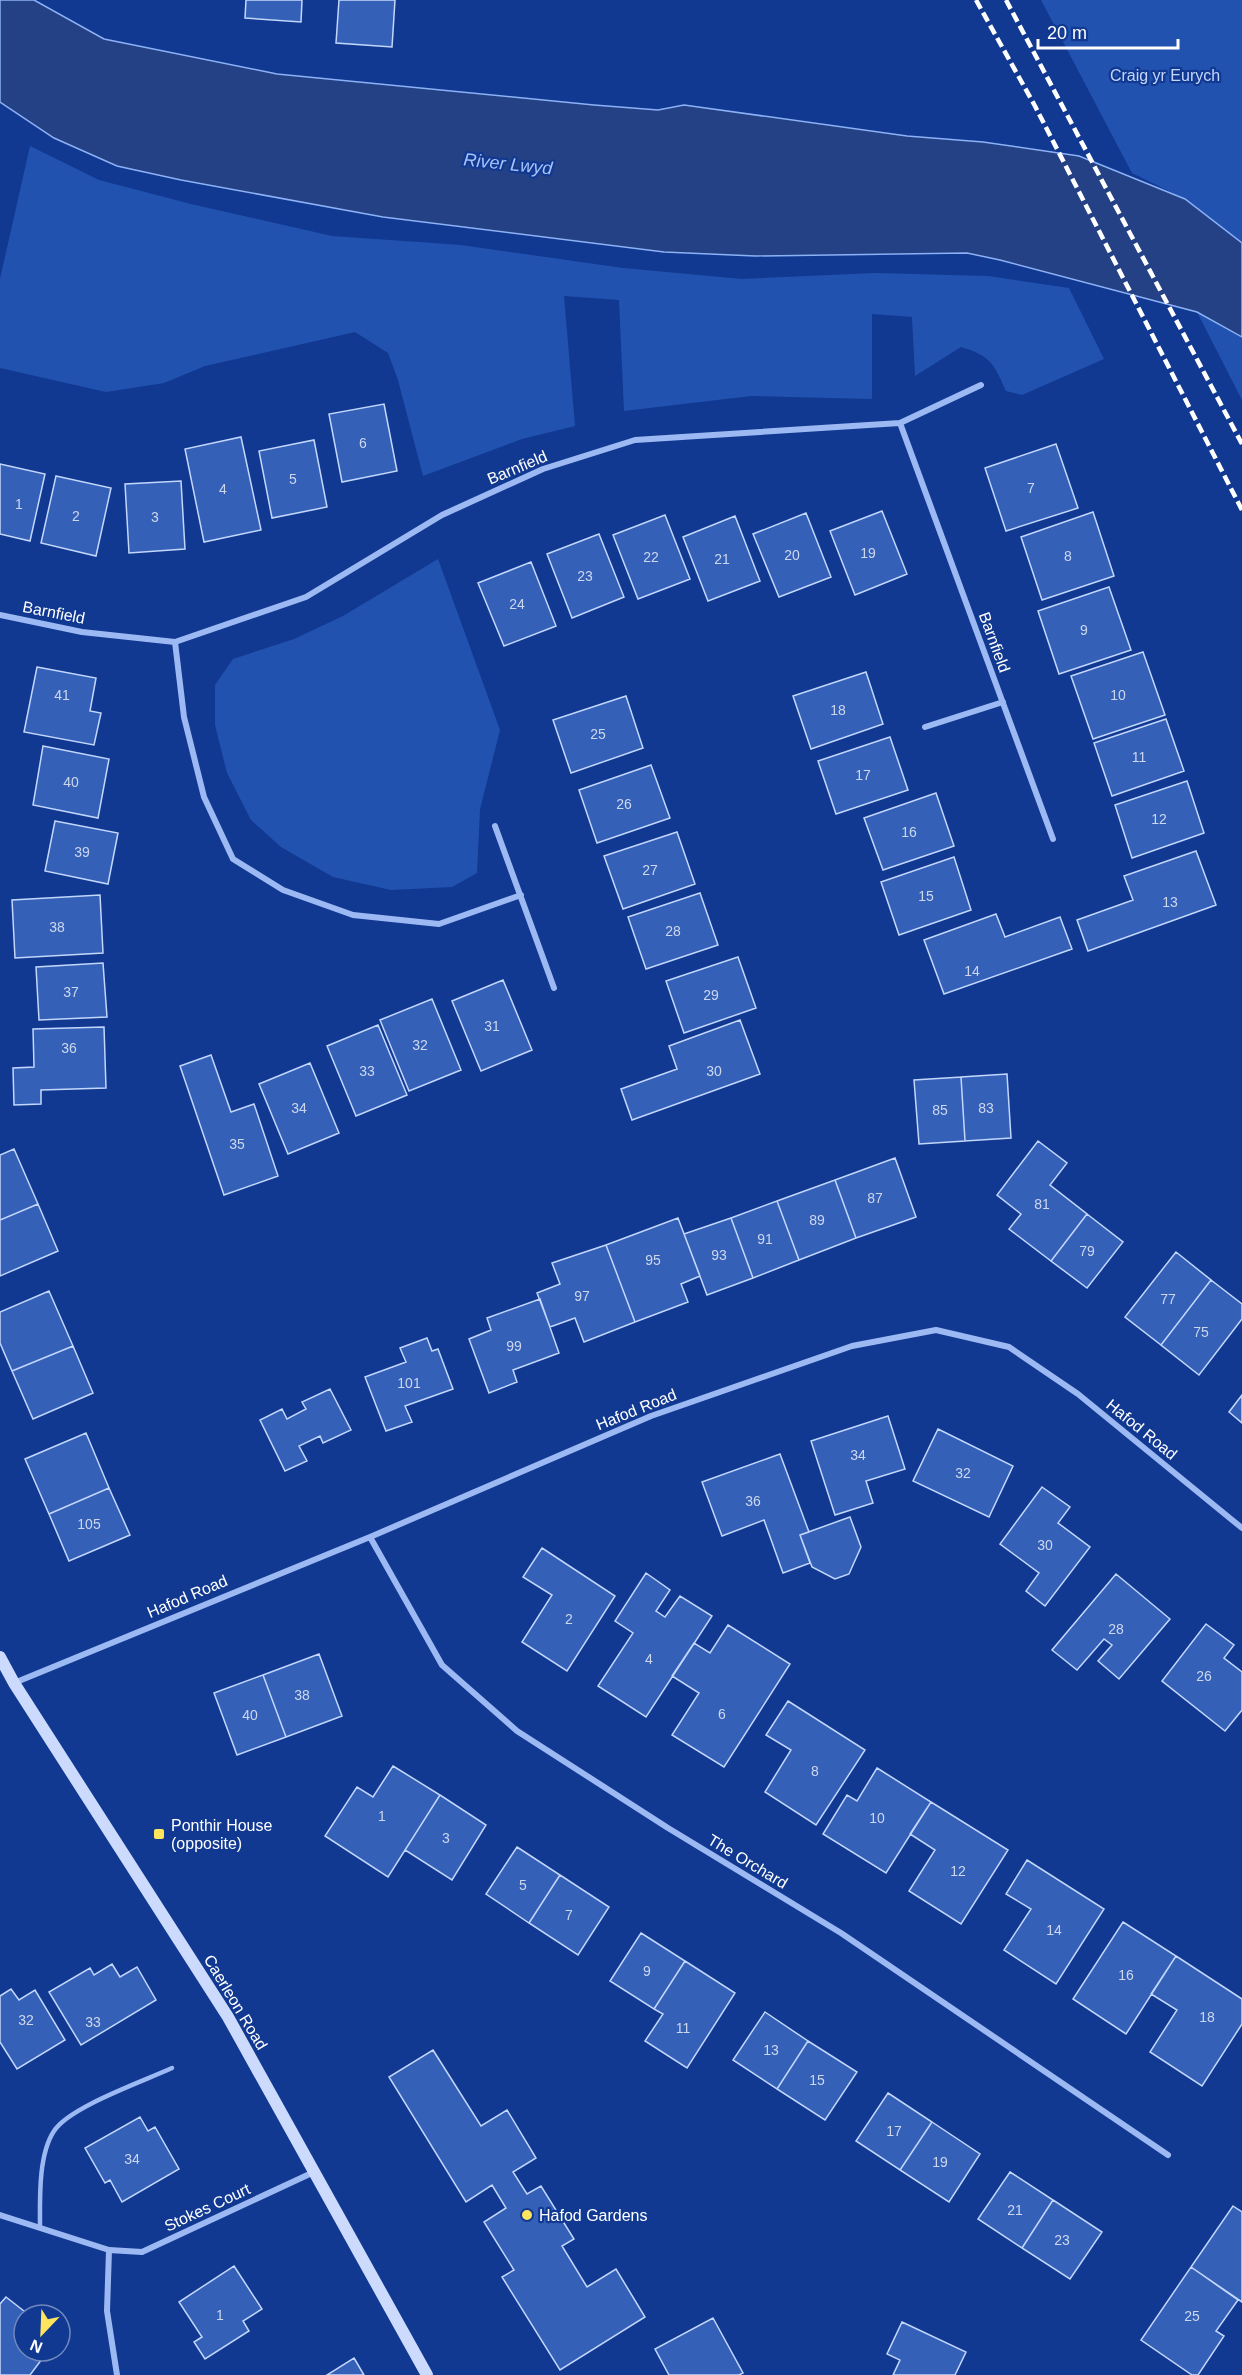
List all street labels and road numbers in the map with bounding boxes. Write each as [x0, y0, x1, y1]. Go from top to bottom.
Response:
street label: Barnfield [485, 447, 550, 488]
street label: Barnfield [21, 598, 87, 627]
street label: Barnfield [976, 610, 1013, 675]
street label: Hafod Road [593, 1386, 679, 1433]
street label: Hafod Road [1103, 1396, 1180, 1463]
street label: Hafod Road [145, 1572, 230, 1621]
street label: The Orchard [705, 1831, 791, 1892]
street label: Caerleon Road [201, 1952, 271, 2053]
street label: Stokes Court [162, 2180, 253, 2235]

